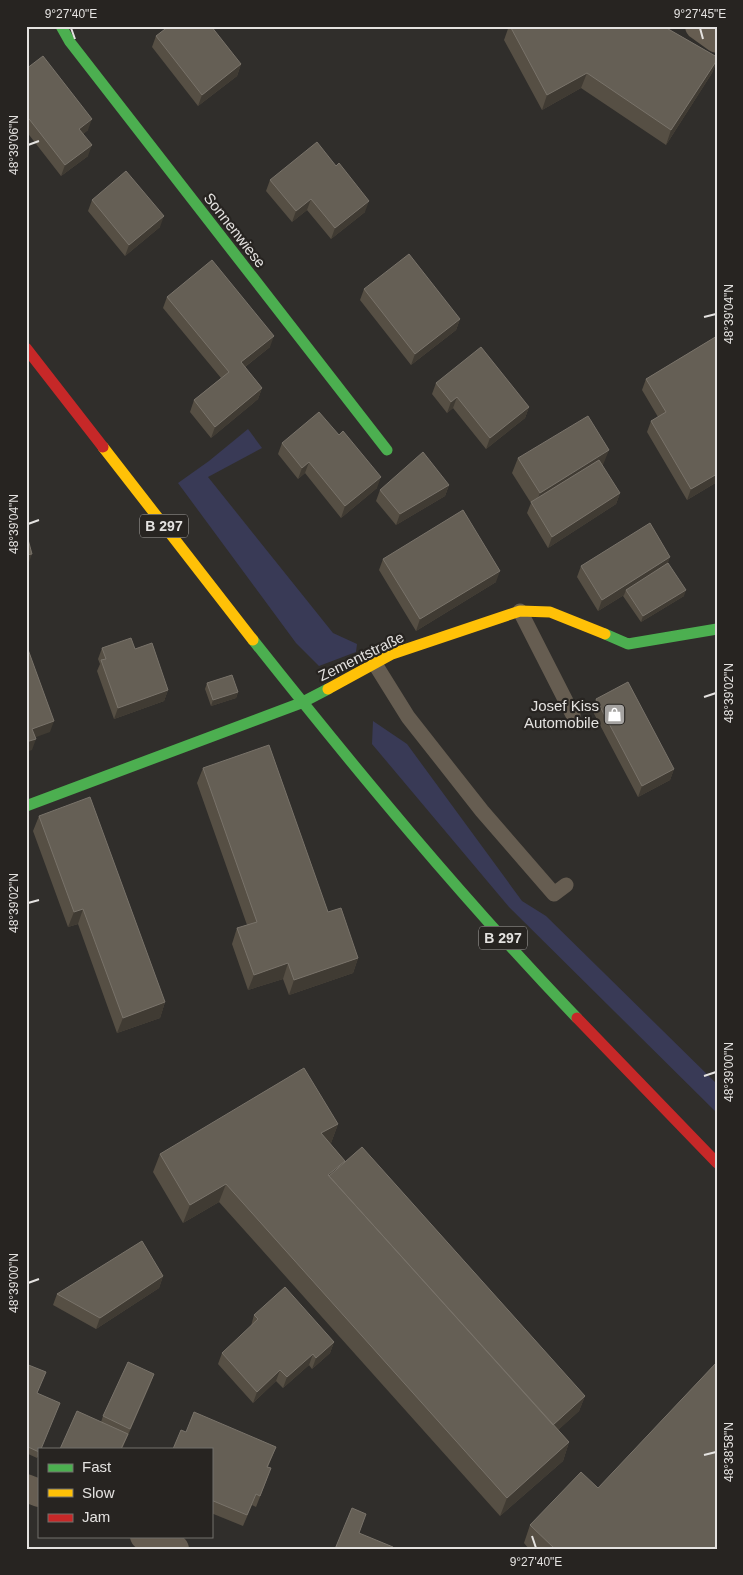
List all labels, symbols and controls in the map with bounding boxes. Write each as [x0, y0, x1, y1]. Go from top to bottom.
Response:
text: 9°27'40"E [45, 7, 97, 21]
text: 9°27'45"E [674, 7, 726, 21]
text: 48°39'06"N [7, 115, 21, 175]
street label: Sonnenwiese [201, 189, 269, 271]
text: 48°39'04"N [722, 284, 736, 344]
text: 48°39'04"N [7, 494, 21, 554]
road number: B 297 [140, 514, 188, 538]
street label: Zementstraße [315, 628, 407, 684]
text: 48°39'02"N [722, 663, 736, 723]
place label: Josef Kiss Automobile [524, 697, 599, 731]
shop icon: Josef Kiss Automobile [603, 702, 627, 726]
text: 48°39'02"N [7, 873, 21, 933]
road number: B 297 [479, 926, 527, 950]
text: 48°39'00"N [722, 1042, 736, 1102]
text: 48°39'00"N [7, 1253, 21, 1313]
text: 48°38'58"N [722, 1422, 736, 1482]
legend [38, 1448, 212, 1538]
text: Fast [82, 1458, 112, 1475]
text: Slow [82, 1484, 115, 1501]
text: Jam [82, 1508, 110, 1525]
text: 9°27'40"E [510, 1555, 562, 1569]

